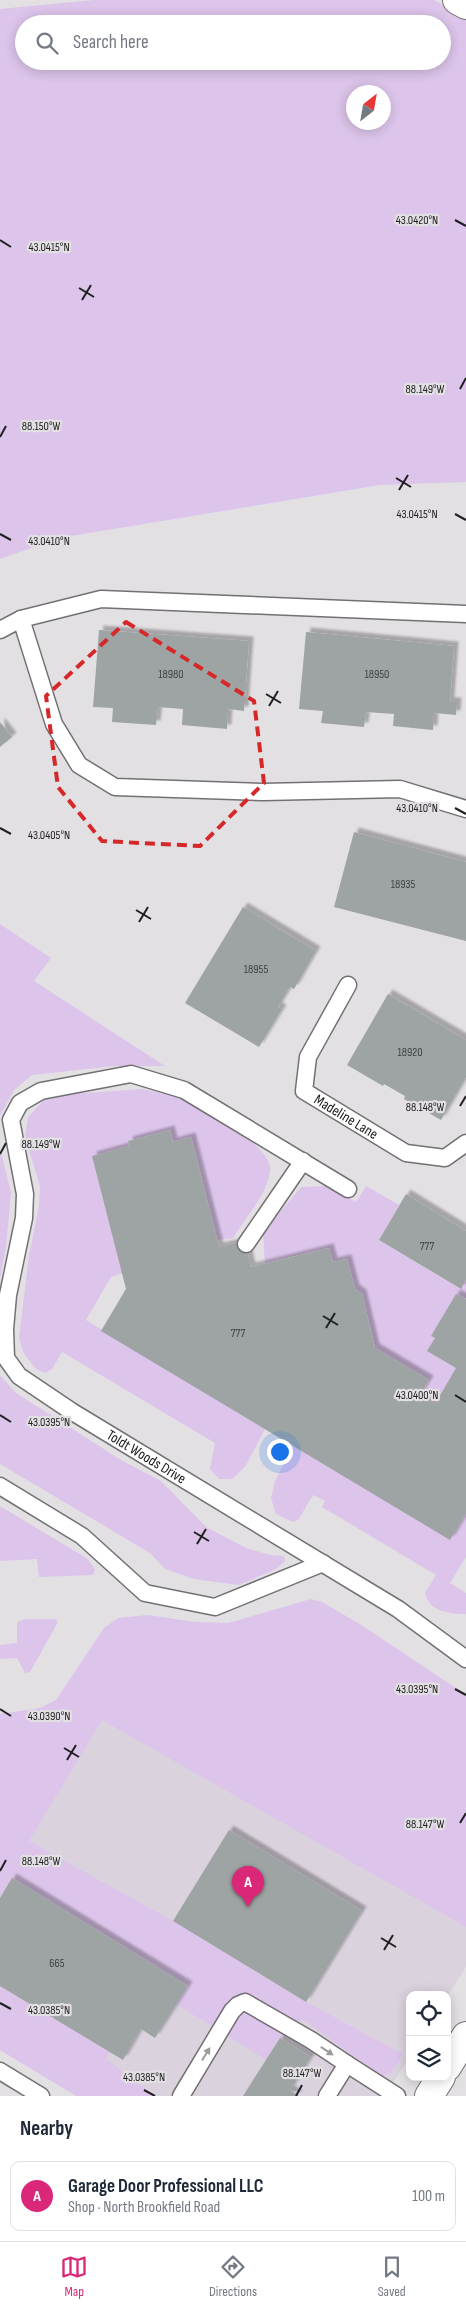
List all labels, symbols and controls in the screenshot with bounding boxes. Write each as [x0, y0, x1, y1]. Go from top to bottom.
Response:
search box [15, 15, 451, 70]
icon: search [33, 29, 61, 57]
text: Search here [73, 31, 149, 54]
north arrow [346, 85, 391, 130]
text: 43.0420°N [396, 213, 438, 228]
text: 43.0415°N [28, 240, 70, 255]
text: 88.149°W [406, 382, 445, 397]
text: 88.150°W [22, 419, 60, 434]
text: 43.0415°N [396, 507, 438, 522]
text: 43.0410°N [28, 534, 70, 549]
house number: 18980 [158, 667, 184, 682]
house number: 18950 [365, 667, 389, 682]
text: 43.0410°N [396, 801, 438, 816]
text: 43.0405°N [28, 828, 70, 843]
house number: 18935 [391, 877, 415, 892]
house number: 18955 [244, 962, 268, 977]
house number: 18920 [397, 1045, 423, 1060]
street label: Madeline Lane [310, 1090, 381, 1144]
text: 88.148°W [406, 1100, 444, 1115]
text: 88.149°W [22, 1137, 61, 1152]
house number: 777 [420, 1239, 434, 1254]
house number: 777 [231, 1326, 245, 1341]
text: 43.0400°N [396, 1388, 438, 1403]
text: 43.0395°N [28, 1415, 70, 1430]
street label: Toldt Woods Drive [103, 1426, 189, 1488]
your location [267, 1439, 293, 1465]
text: 43.0395°N [396, 1682, 438, 1697]
text: 43.0390°N [28, 1709, 70, 1724]
text: 88.147°W [406, 1817, 444, 1832]
text: 88.148°W [22, 1854, 60, 1869]
pin: A [232, 1866, 264, 1907]
house number: 665 [49, 1956, 65, 1971]
map controls [406, 1991, 451, 2081]
button: locate [406, 1991, 451, 2036]
text: 43.0385°N [28, 2003, 70, 2018]
button: layers [406, 2036, 451, 2081]
one-way arrow [321, 2046, 334, 2056]
one-way arrow [201, 2048, 210, 2061]
text: 88.147°W [283, 2066, 321, 2081]
text: 43.0385°N [123, 2070, 165, 2085]
text: Nearby [20, 2116, 73, 2141]
text: Garage Door Professional LLC [68, 2175, 263, 2198]
text: A [33, 2187, 41, 2206]
text: 100 m [412, 2187, 445, 2206]
text: Shop · North Brookfield Road [68, 2198, 220, 2217]
tab: Map [60, 2253, 88, 2300]
tab: Directions [209, 2253, 257, 2300]
tab: Saved [378, 2253, 406, 2300]

